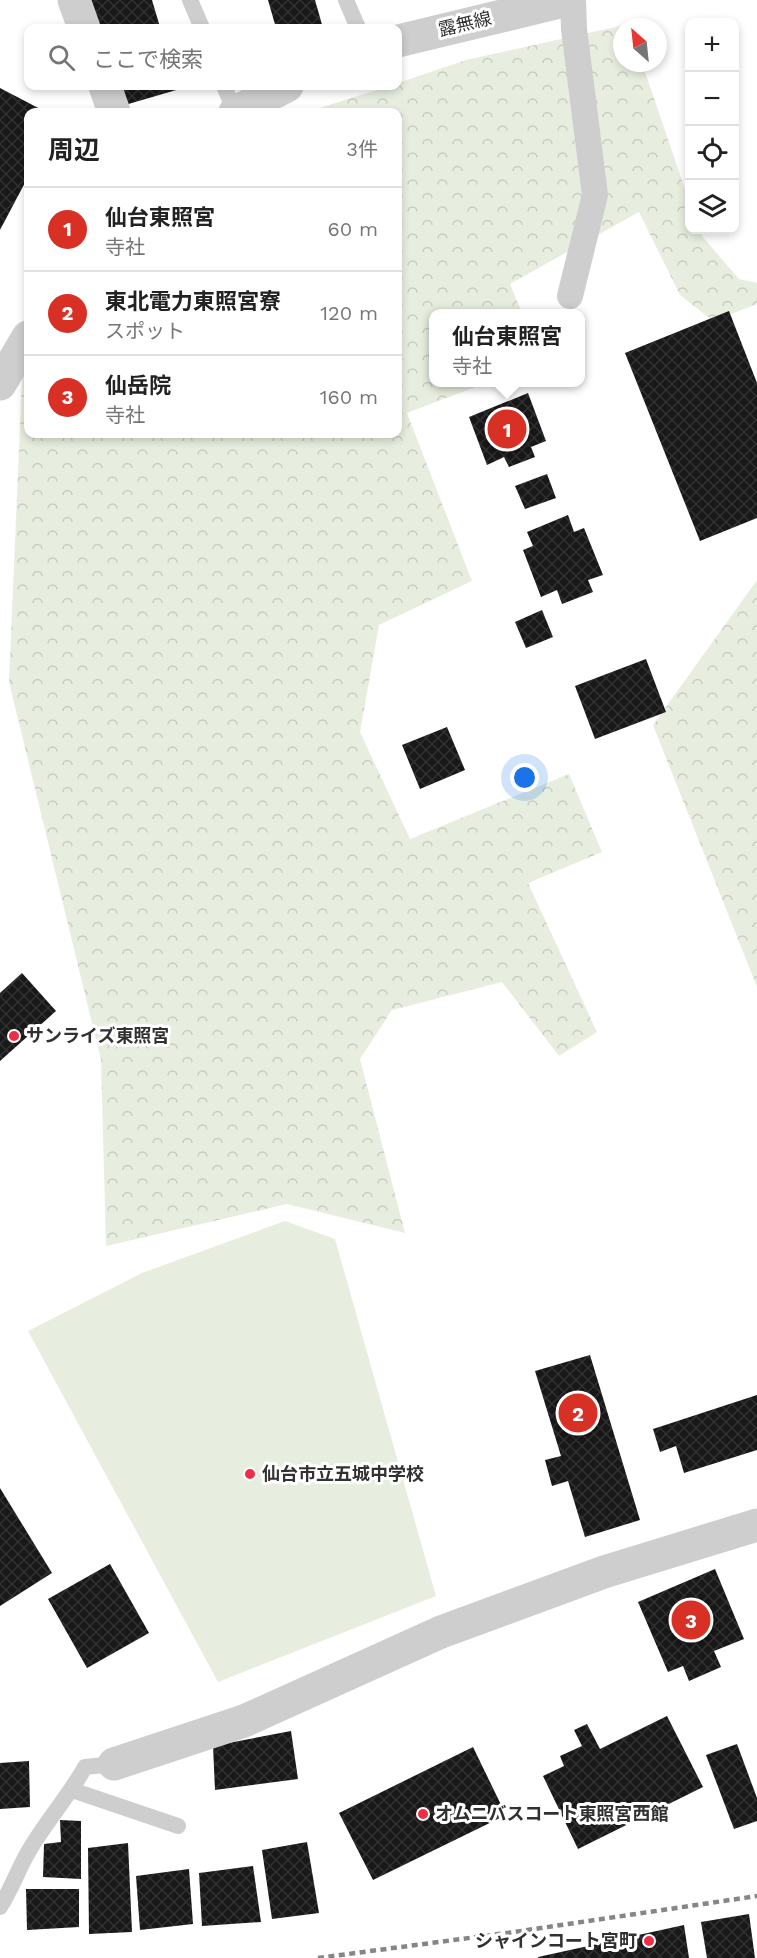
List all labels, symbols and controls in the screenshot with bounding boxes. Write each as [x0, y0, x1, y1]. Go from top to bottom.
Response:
street label: 露無線 [436, 7, 494, 40]
north arrow [613, 18, 667, 72]
map controls [685, 18, 739, 234]
button: + [685, 18, 739, 72]
search box [24, 24, 402, 90]
icon: search [45, 41, 78, 74]
text: ここで検索 [93, 47, 203, 72]
button: − [685, 72, 739, 126]
button: locate [685, 126, 739, 180]
text: 周辺 [48, 135, 100, 165]
text: 3件 [346, 137, 378, 161]
button: layers [685, 180, 739, 234]
text: 仙台東照宮 [105, 205, 215, 230]
text: 1 [63, 217, 72, 241]
text: 60 m [328, 217, 378, 241]
text: 寺社 [105, 235, 145, 259]
text: 東北電力東照宮寮 [105, 289, 281, 314]
text: 2 [62, 301, 73, 325]
text: 120 m [320, 301, 378, 325]
popup [429, 309, 585, 387]
text: スポット [105, 319, 185, 343]
text: 仙台東照宮 [452, 324, 562, 349]
text: 寺社 [452, 354, 492, 378]
text: 仙岳院 [105, 373, 171, 398]
text: 3 [62, 385, 73, 409]
text: 160 m [320, 385, 378, 409]
text: 寺社 [105, 403, 145, 427]
pin: 1 [488, 406, 526, 452]
your location [510, 763, 539, 792]
place label: サンライズ東照宮 [26, 1025, 169, 1046]
marker: サンライズ東照宮 [7, 1029, 21, 1043]
pin: 2 [558, 1390, 598, 1436]
place label: 仙台市立五城中学校 [262, 1463, 424, 1484]
marker: 仙台市立五城中学校 [243, 1467, 257, 1481]
pin: 3 [672, 1598, 710, 1642]
place label: オムニバスコート東照宮西館 [435, 1803, 668, 1824]
marker: オムニバスコート東照宮西館 [416, 1807, 430, 1821]
place label: シャインコート宮町 [475, 1930, 637, 1951]
marker: シャインコート宮町 [642, 1934, 656, 1948]

